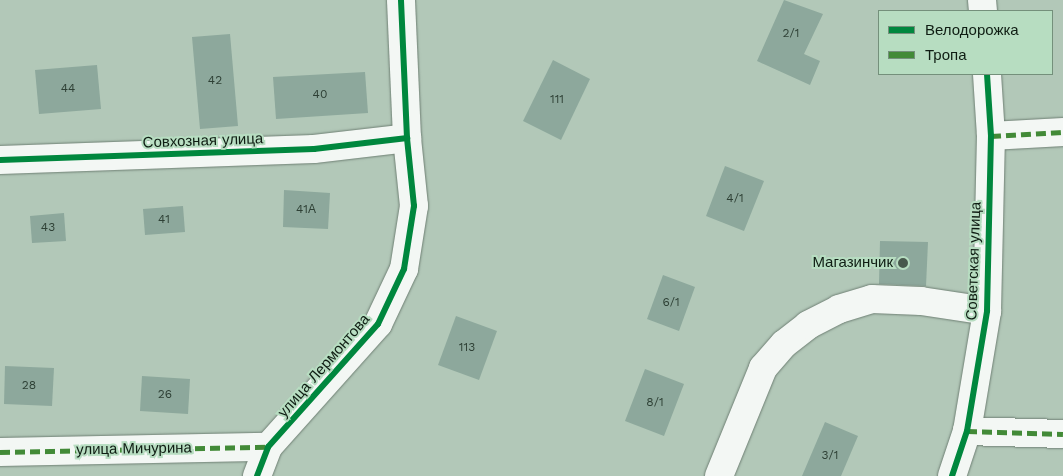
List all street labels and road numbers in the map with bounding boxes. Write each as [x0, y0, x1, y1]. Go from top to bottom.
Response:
street label: Совхозная улица [142, 130, 264, 152]
street label: Советская улица [963, 201, 985, 321]
street label: улица Лермонтова [274, 311, 374, 421]
street label: улица Мичурина [76, 439, 192, 459]

